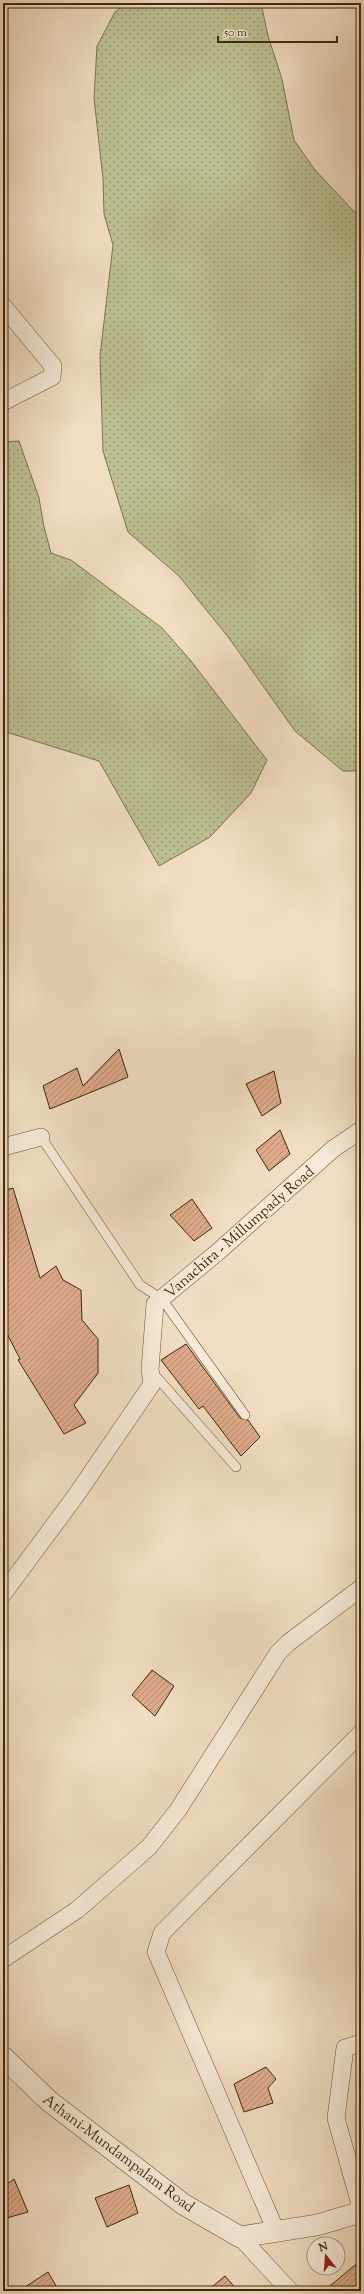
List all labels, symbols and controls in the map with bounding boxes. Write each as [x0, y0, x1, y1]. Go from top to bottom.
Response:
scale bar [218, 18, 337, 44]
text: 50 m [223, 24, 247, 42]
street label: Vanachira - Millumpady Road [161, 1162, 320, 1304]
street label: Athani-Mundampalam Road [38, 2090, 199, 2219]
north arrow [306, 2236, 346, 2276]
text: N [316, 2238, 330, 2257]

